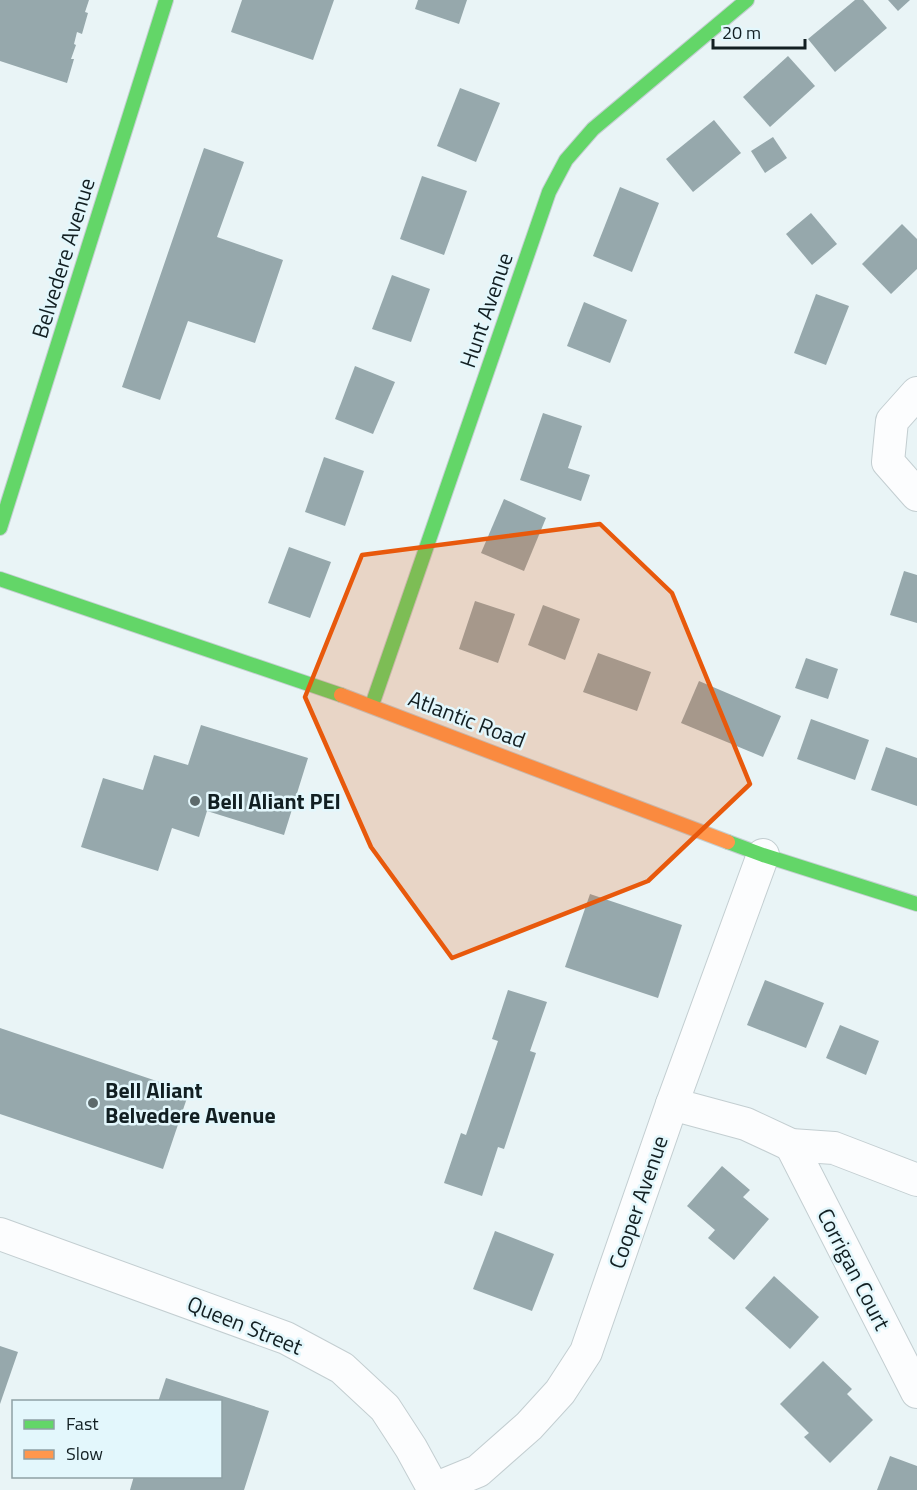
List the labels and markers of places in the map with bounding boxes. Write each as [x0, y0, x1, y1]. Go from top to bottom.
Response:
place label: Bell Aliant PEI [207, 784, 341, 818]
marker: Bell Aliant PEI [188, 794, 202, 808]
place label: Bell Aliant Belvedere Avenue [105, 1073, 276, 1132]
marker: Bell Aliant Belvedere Avenue [86, 1096, 100, 1110]

